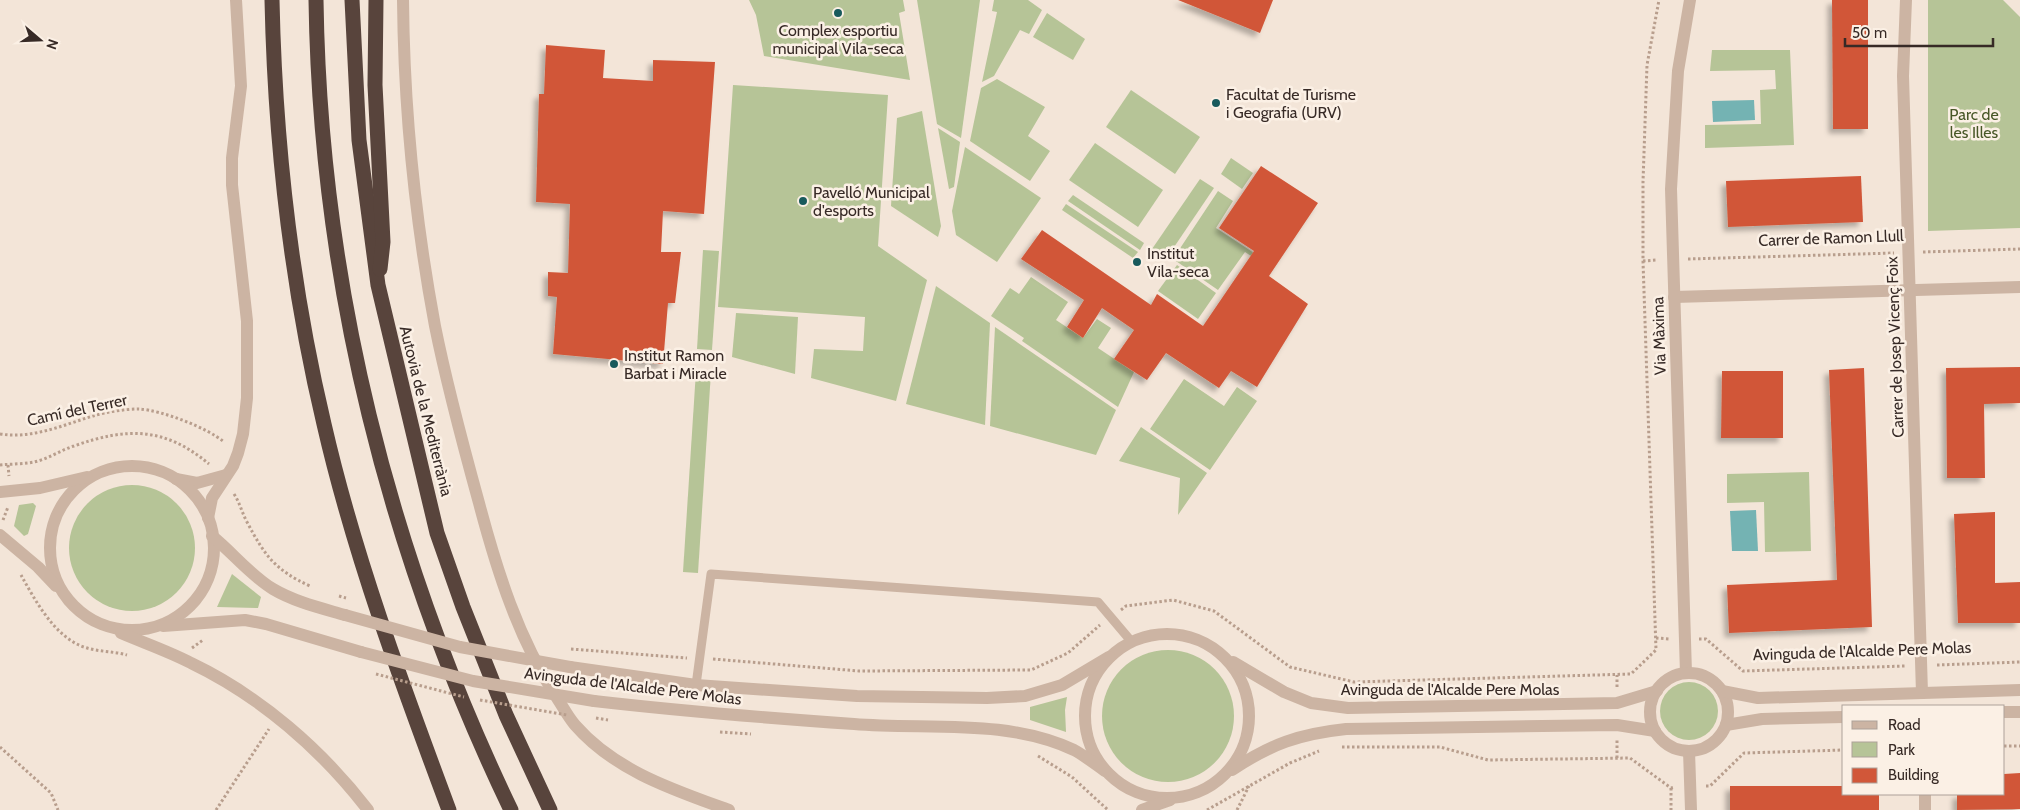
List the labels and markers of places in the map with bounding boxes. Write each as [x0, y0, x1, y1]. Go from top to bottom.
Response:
marker: Complex esportiu municipal Vila-seca [832, 7, 844, 19]
place label: Complex esportiu municipal Vila-seca [772, 21, 904, 58]
place label: Facultat de Turisme i Geografia (URV) [1226, 85, 1356, 122]
marker: Facultat de Turisme i Geografia (URV) [1210, 97, 1222, 109]
place label: Pavelló Municipal d'esports [813, 183, 930, 220]
marker: Pavelló Municipal d'esports [797, 195, 809, 207]
place label: Institut Vila-seca [1147, 244, 1209, 281]
marker: Institut Vila-seca [1131, 256, 1143, 268]
place label: Institut Ramon Barbat i Miracle [624, 346, 727, 383]
marker: Institut Ramon Barbat i Miracle [608, 358, 620, 370]

